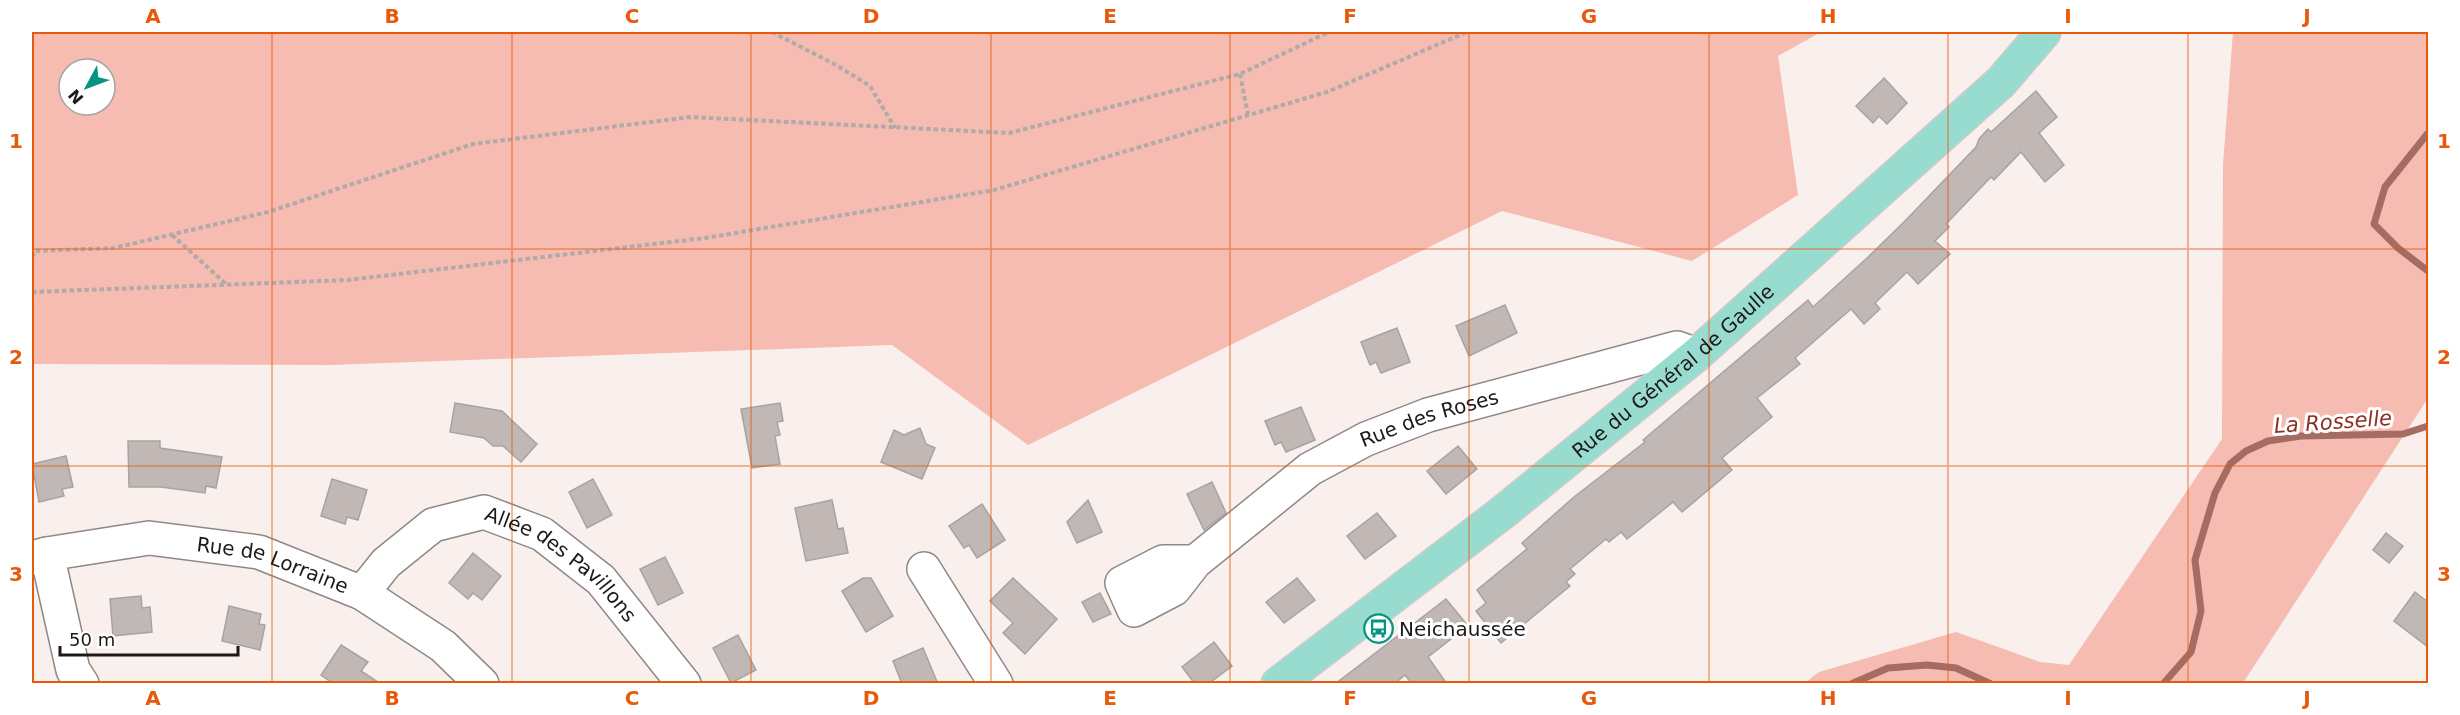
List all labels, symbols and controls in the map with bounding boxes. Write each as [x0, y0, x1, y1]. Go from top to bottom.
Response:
text: A [145, 4, 161, 28]
text: B [384, 4, 400, 28]
text: C [625, 4, 639, 28]
text: D [863, 4, 879, 28]
text: E [1103, 4, 1117, 28]
text: F [1343, 4, 1357, 28]
text: G [1581, 4, 1597, 28]
text: H [1820, 4, 1836, 28]
text: I [2064, 4, 2072, 28]
text: J [2301, 4, 2311, 28]
north arrow [57, 57, 117, 117]
text: N [64, 85, 88, 108]
text: 1 [9, 129, 23, 153]
text: 1 [2437, 129, 2451, 153]
street label: Rue du Général de Gaulle [1567, 279, 1779, 463]
text: 2 [9, 345, 23, 369]
text: 2 [2437, 345, 2451, 369]
street label: Rue des Roses [1356, 385, 1501, 452]
water label: La Rosselle [2273, 406, 2393, 438]
street label: Allée des Pavillons [482, 502, 642, 627]
street label: Rue de Lorraine [195, 532, 352, 598]
text: 3 [9, 562, 23, 586]
text: 3 [2437, 562, 2451, 586]
bus stop icon: Neichaussée [1362, 613, 1394, 645]
place label: Neichaussée [1399, 617, 1526, 641]
scale bar [60, 619, 238, 657]
text: 50 m [69, 629, 115, 650]
text: A [145, 686, 161, 710]
text: B [384, 686, 400, 710]
text: C [625, 686, 639, 710]
text: D [863, 686, 879, 710]
text: E [1103, 686, 1117, 710]
text: F [1343, 686, 1357, 710]
text: G [1581, 686, 1597, 710]
text: H [1820, 686, 1836, 710]
text: I [2064, 686, 2072, 710]
text: J [2301, 686, 2311, 710]

